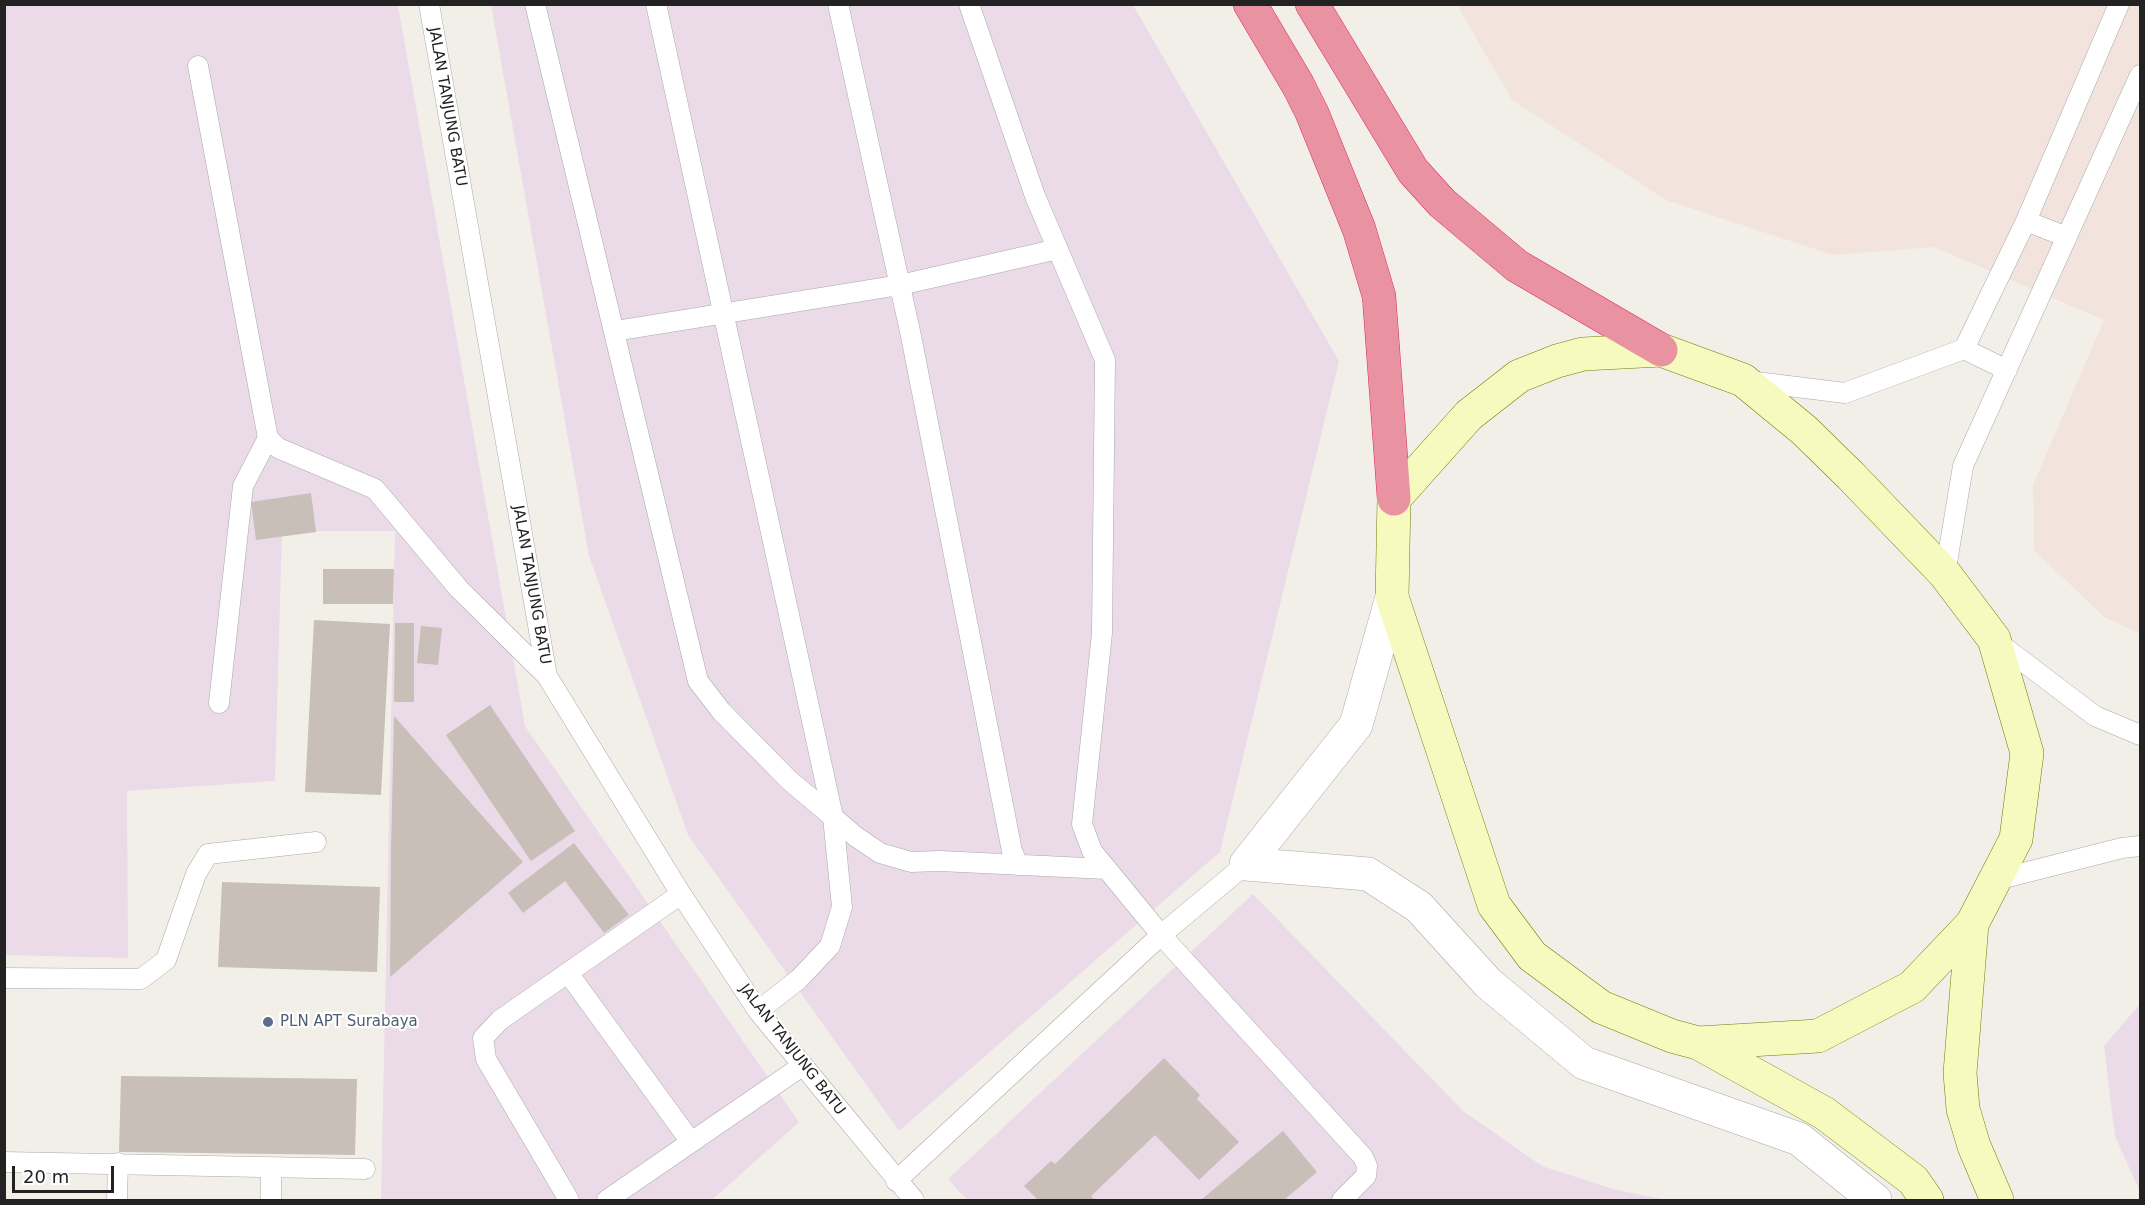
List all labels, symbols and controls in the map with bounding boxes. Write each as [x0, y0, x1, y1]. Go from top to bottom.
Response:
street label: JALAN TANJUNG BATU [424, 26, 470, 188]
street label: JALAN TANJUNG BATU [508, 504, 554, 666]
street label: JALAN TANJUNG BATU [735, 981, 849, 1119]
place label: PLN APT Surabaya [280, 1013, 418, 1031]
marker: PLN APT Surabaya [261, 1015, 275, 1029]
scale bar [15, 1154, 117, 1192]
text: 20 m [23, 1166, 69, 1187]

